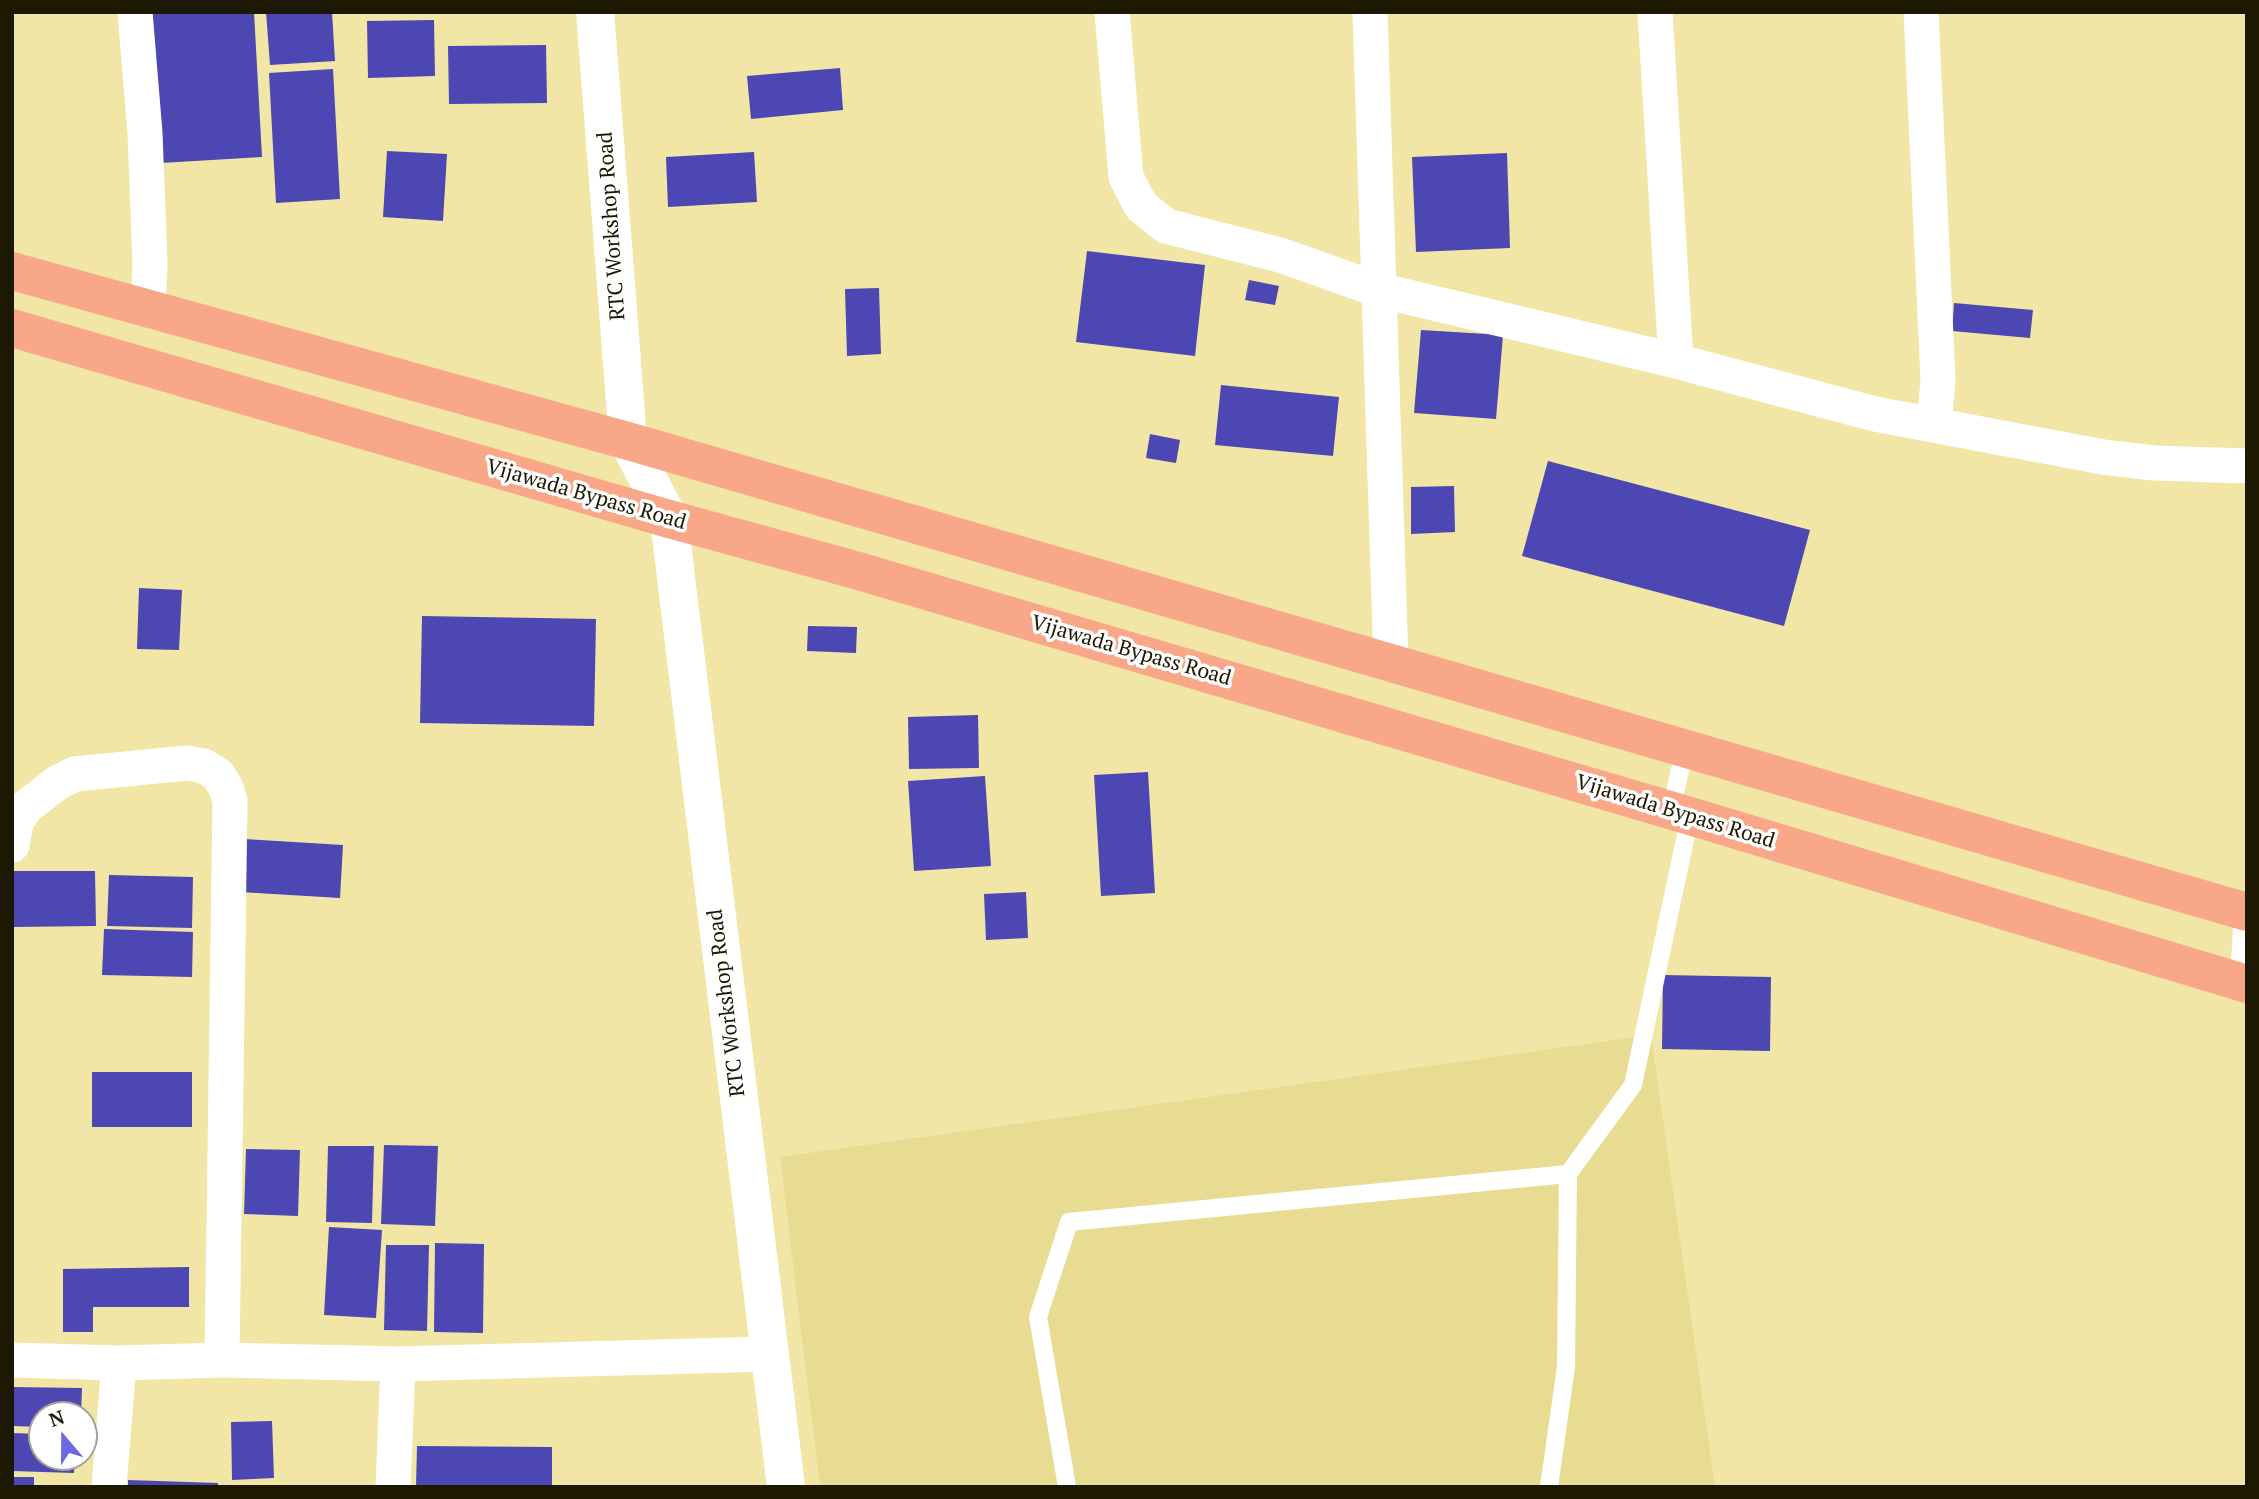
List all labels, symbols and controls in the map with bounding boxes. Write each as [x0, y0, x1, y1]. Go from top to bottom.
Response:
street label: RTC Workshop Road [593, 131, 631, 321]
street label: Vijawada Bypass Road [483, 454, 689, 536]
street label: Vijawada Bypass Road [1028, 610, 1234, 692]
street label: Vijawada Bypass Road [1572, 770, 1778, 854]
street label: RTC Workshop Road [703, 908, 751, 1098]
north arrow [28, 1401, 98, 1471]
text: N [45, 1403, 67, 1432]

